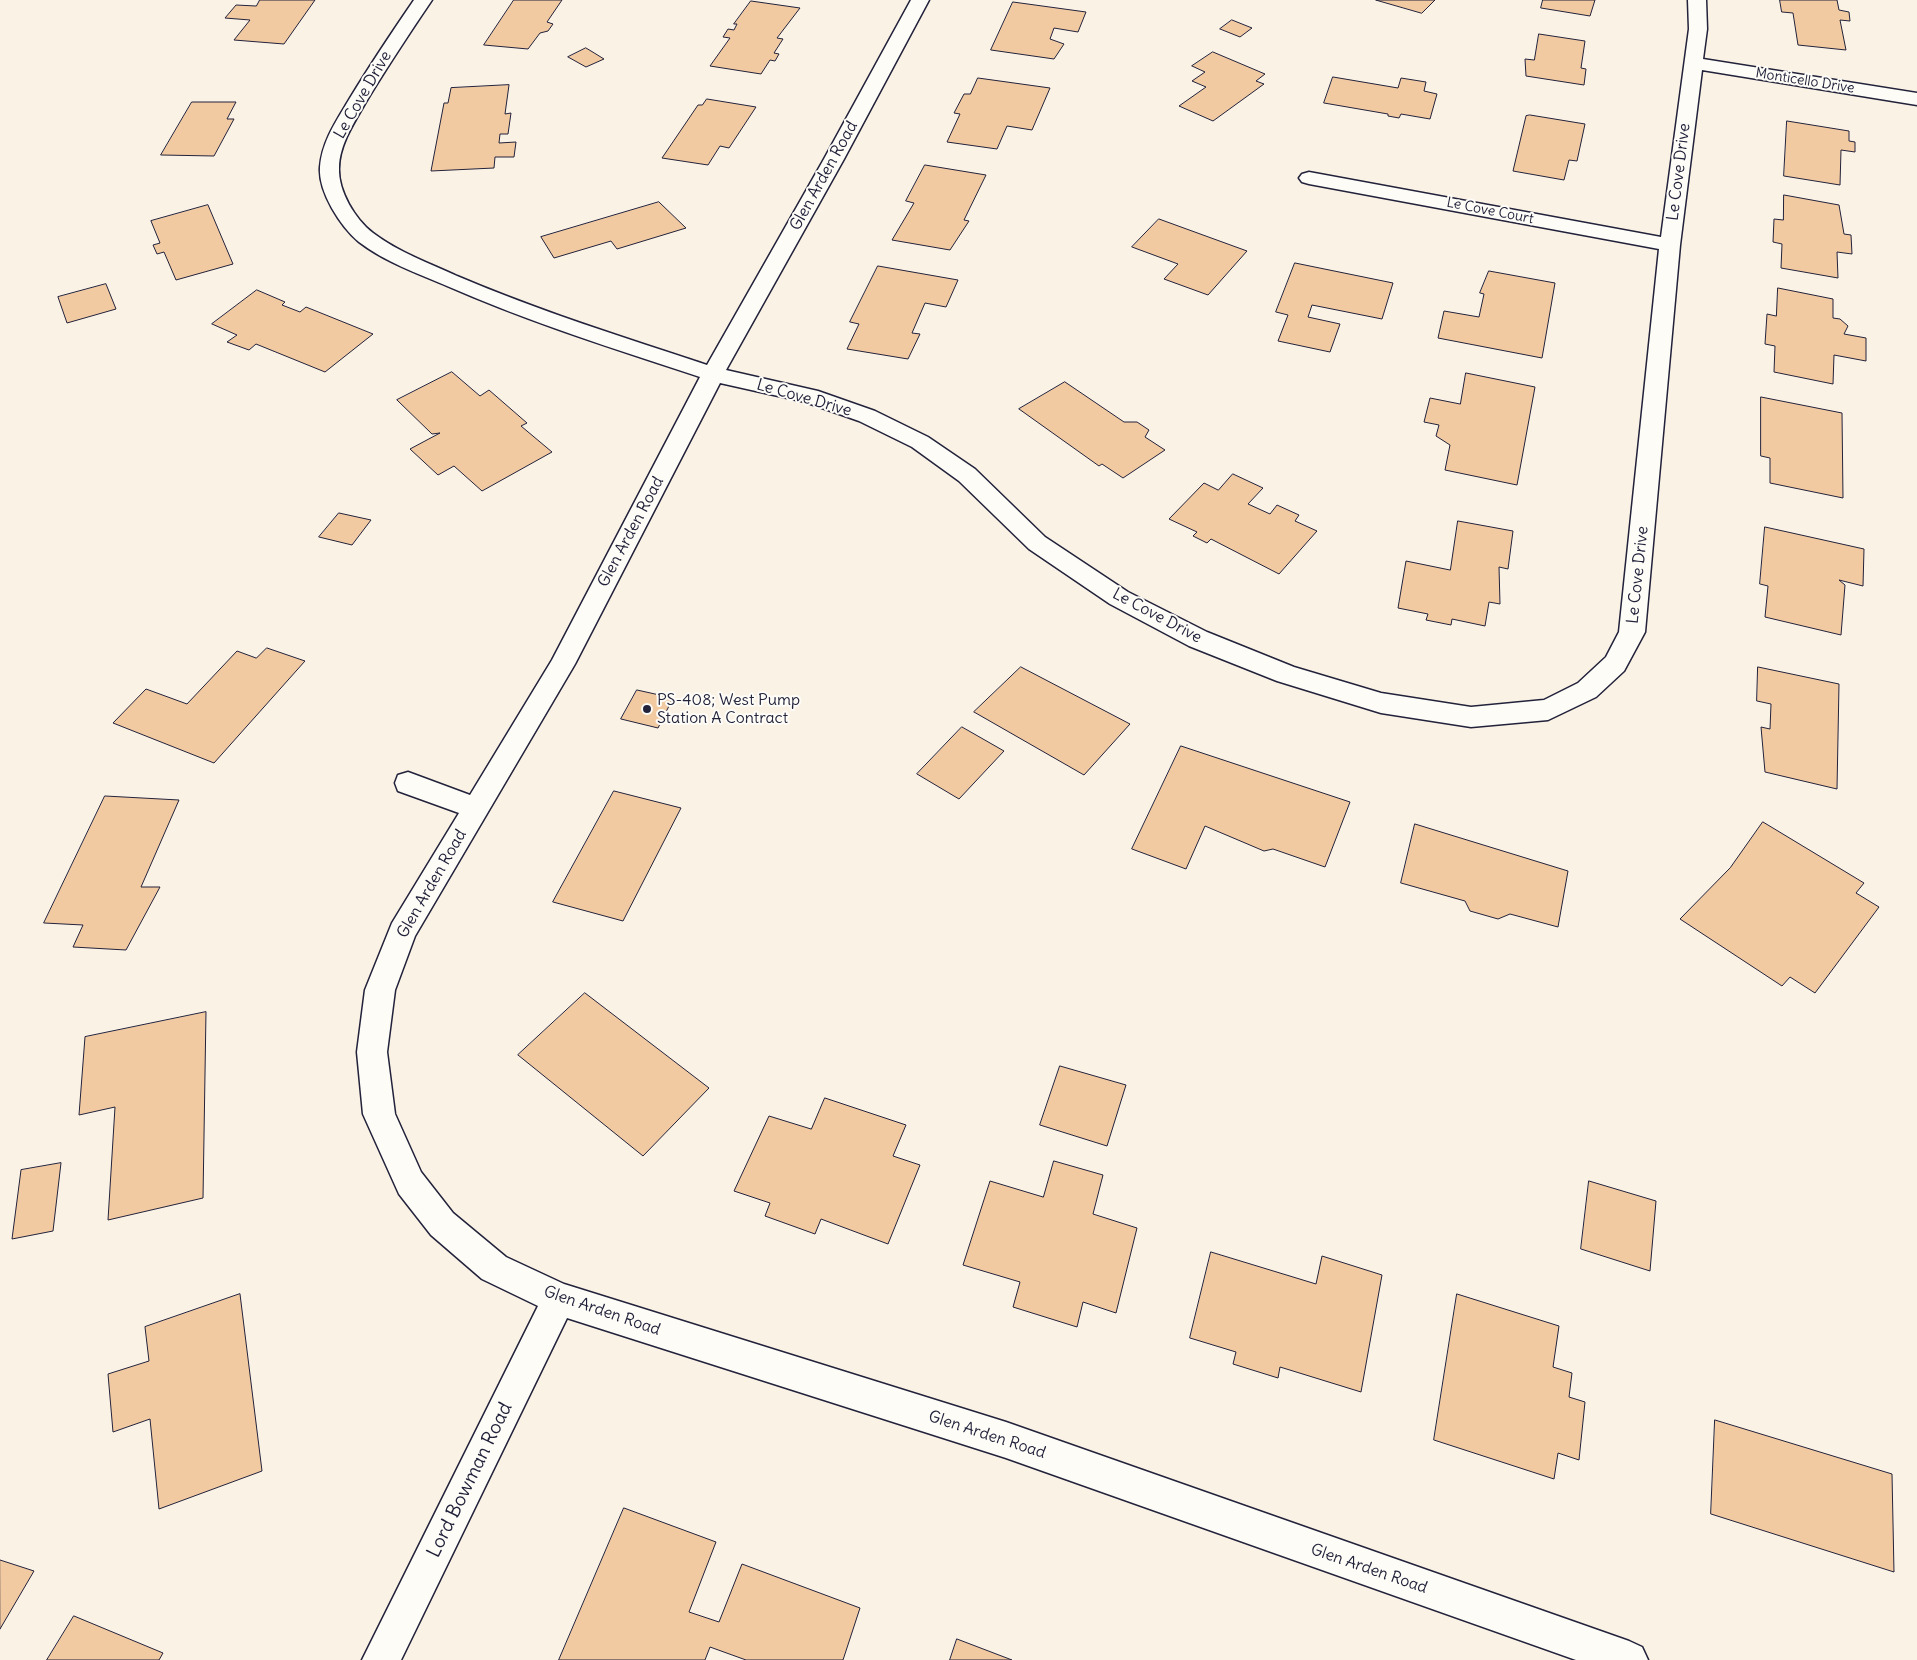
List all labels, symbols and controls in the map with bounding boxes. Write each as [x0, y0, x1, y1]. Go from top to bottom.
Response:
street label: Le Cove Drive [330, 48, 396, 142]
street label: Monticello Drive [1754, 65, 1856, 97]
street label: Glen Arden Road [786, 118, 862, 234]
street label: Le Cove Drive [1663, 122, 1695, 222]
street label: Le Cove Court [1445, 194, 1535, 228]
street label: Le Cove Drive [754, 375, 854, 421]
street label: Glen Arden Road [594, 474, 668, 590]
street label: Le Cove Drive [1623, 525, 1653, 625]
street label: Le Cove Drive [1109, 585, 1205, 647]
place label: PS-408; West Pump Station A Contract [657, 690, 800, 728]
marker: PS-408; West Pump Station A Contract [641, 703, 653, 715]
street label: Glen Arden Road [393, 826, 471, 942]
street label: Glen Arden Road [541, 1282, 663, 1340]
street label: Lord Bowman Road [423, 1399, 517, 1561]
street label: Glen Arden Road [926, 1407, 1048, 1463]
street label: Glen Arden Road [1308, 1540, 1430, 1598]

